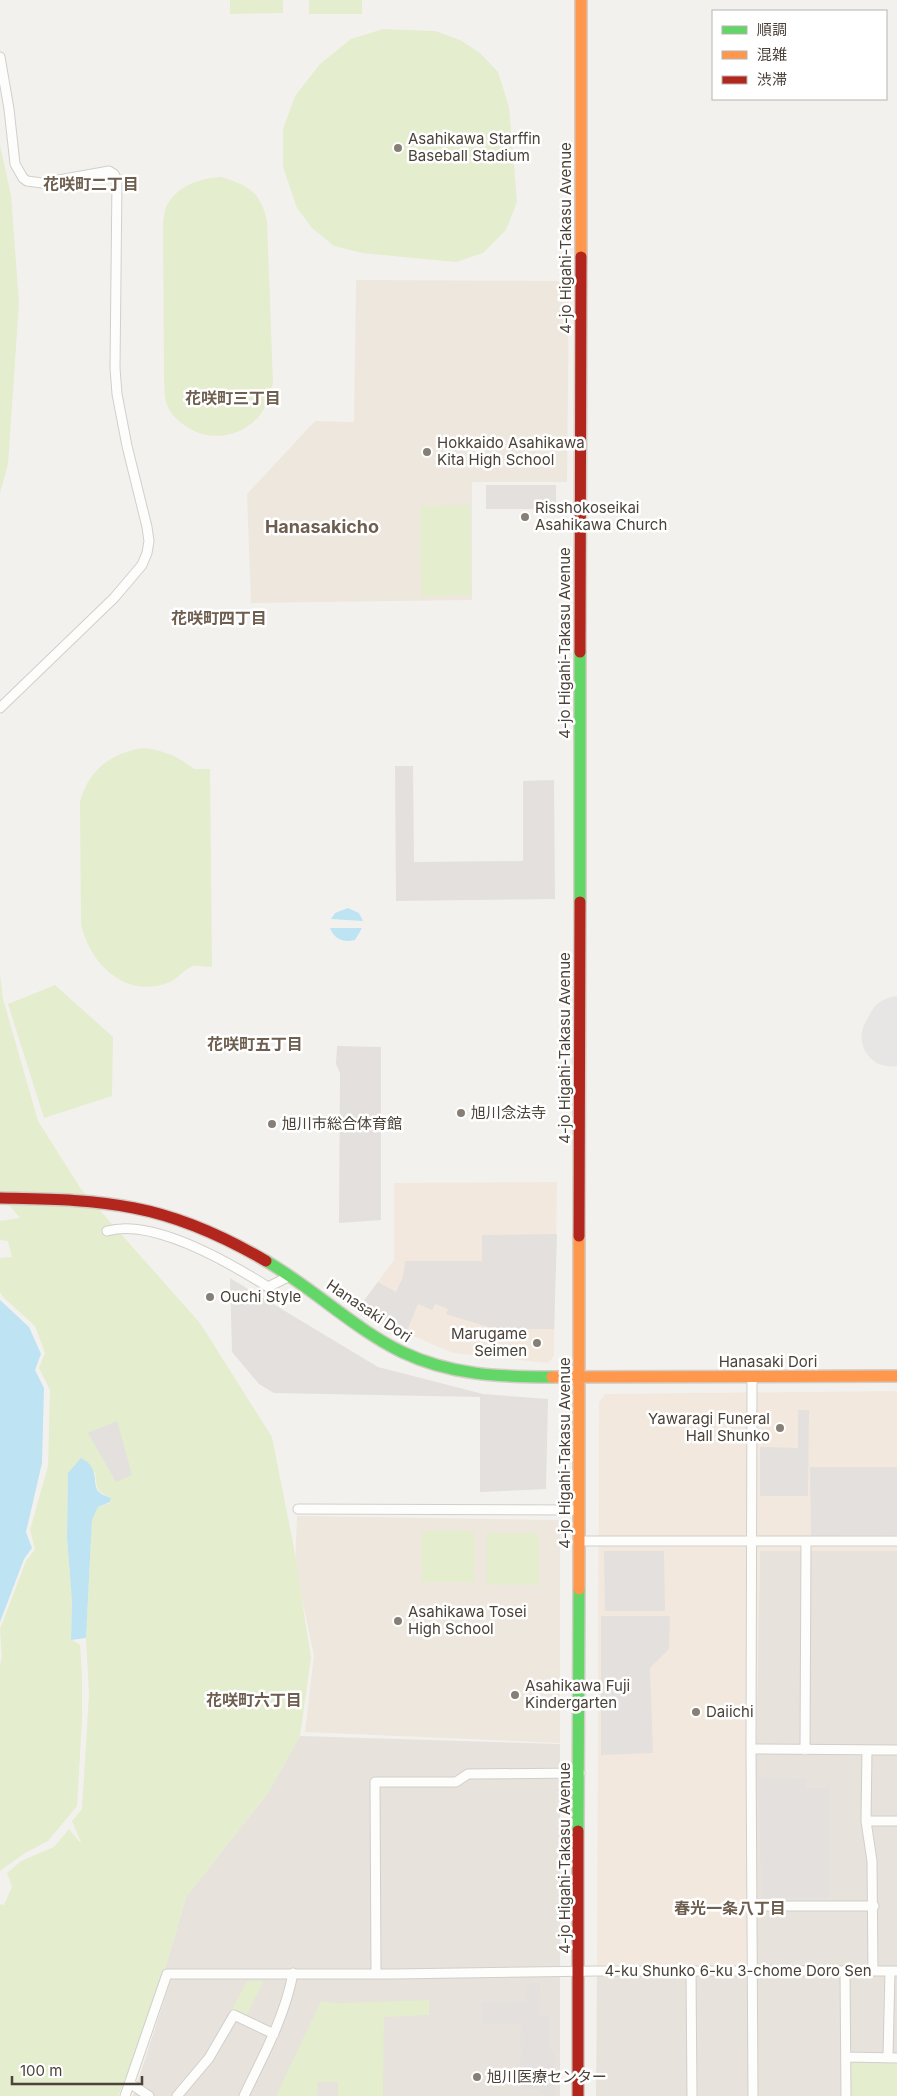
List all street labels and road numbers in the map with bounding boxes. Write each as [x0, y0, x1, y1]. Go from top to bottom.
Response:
street label: 4-jo Higahi-Takasu Avenue [556, 142, 575, 334]
street label: 4-jo Higahi-Takasu Avenue [555, 547, 574, 739]
street label: 4-jo Higahi-Takasu Avenue [555, 952, 574, 1144]
street label: Hanasaki Dori [323, 1275, 415, 1346]
street label: Hanasaki Dori [719, 1352, 817, 1371]
street label: 4-jo Higahi-Takasu Avenue [555, 1357, 574, 1549]
street label: 4-jo Higahi-Takasu Avenue [555, 1762, 574, 1954]
street label: 4-ku Shunko 6-ku 3-chome Doro Sen [604, 1961, 872, 1980]

